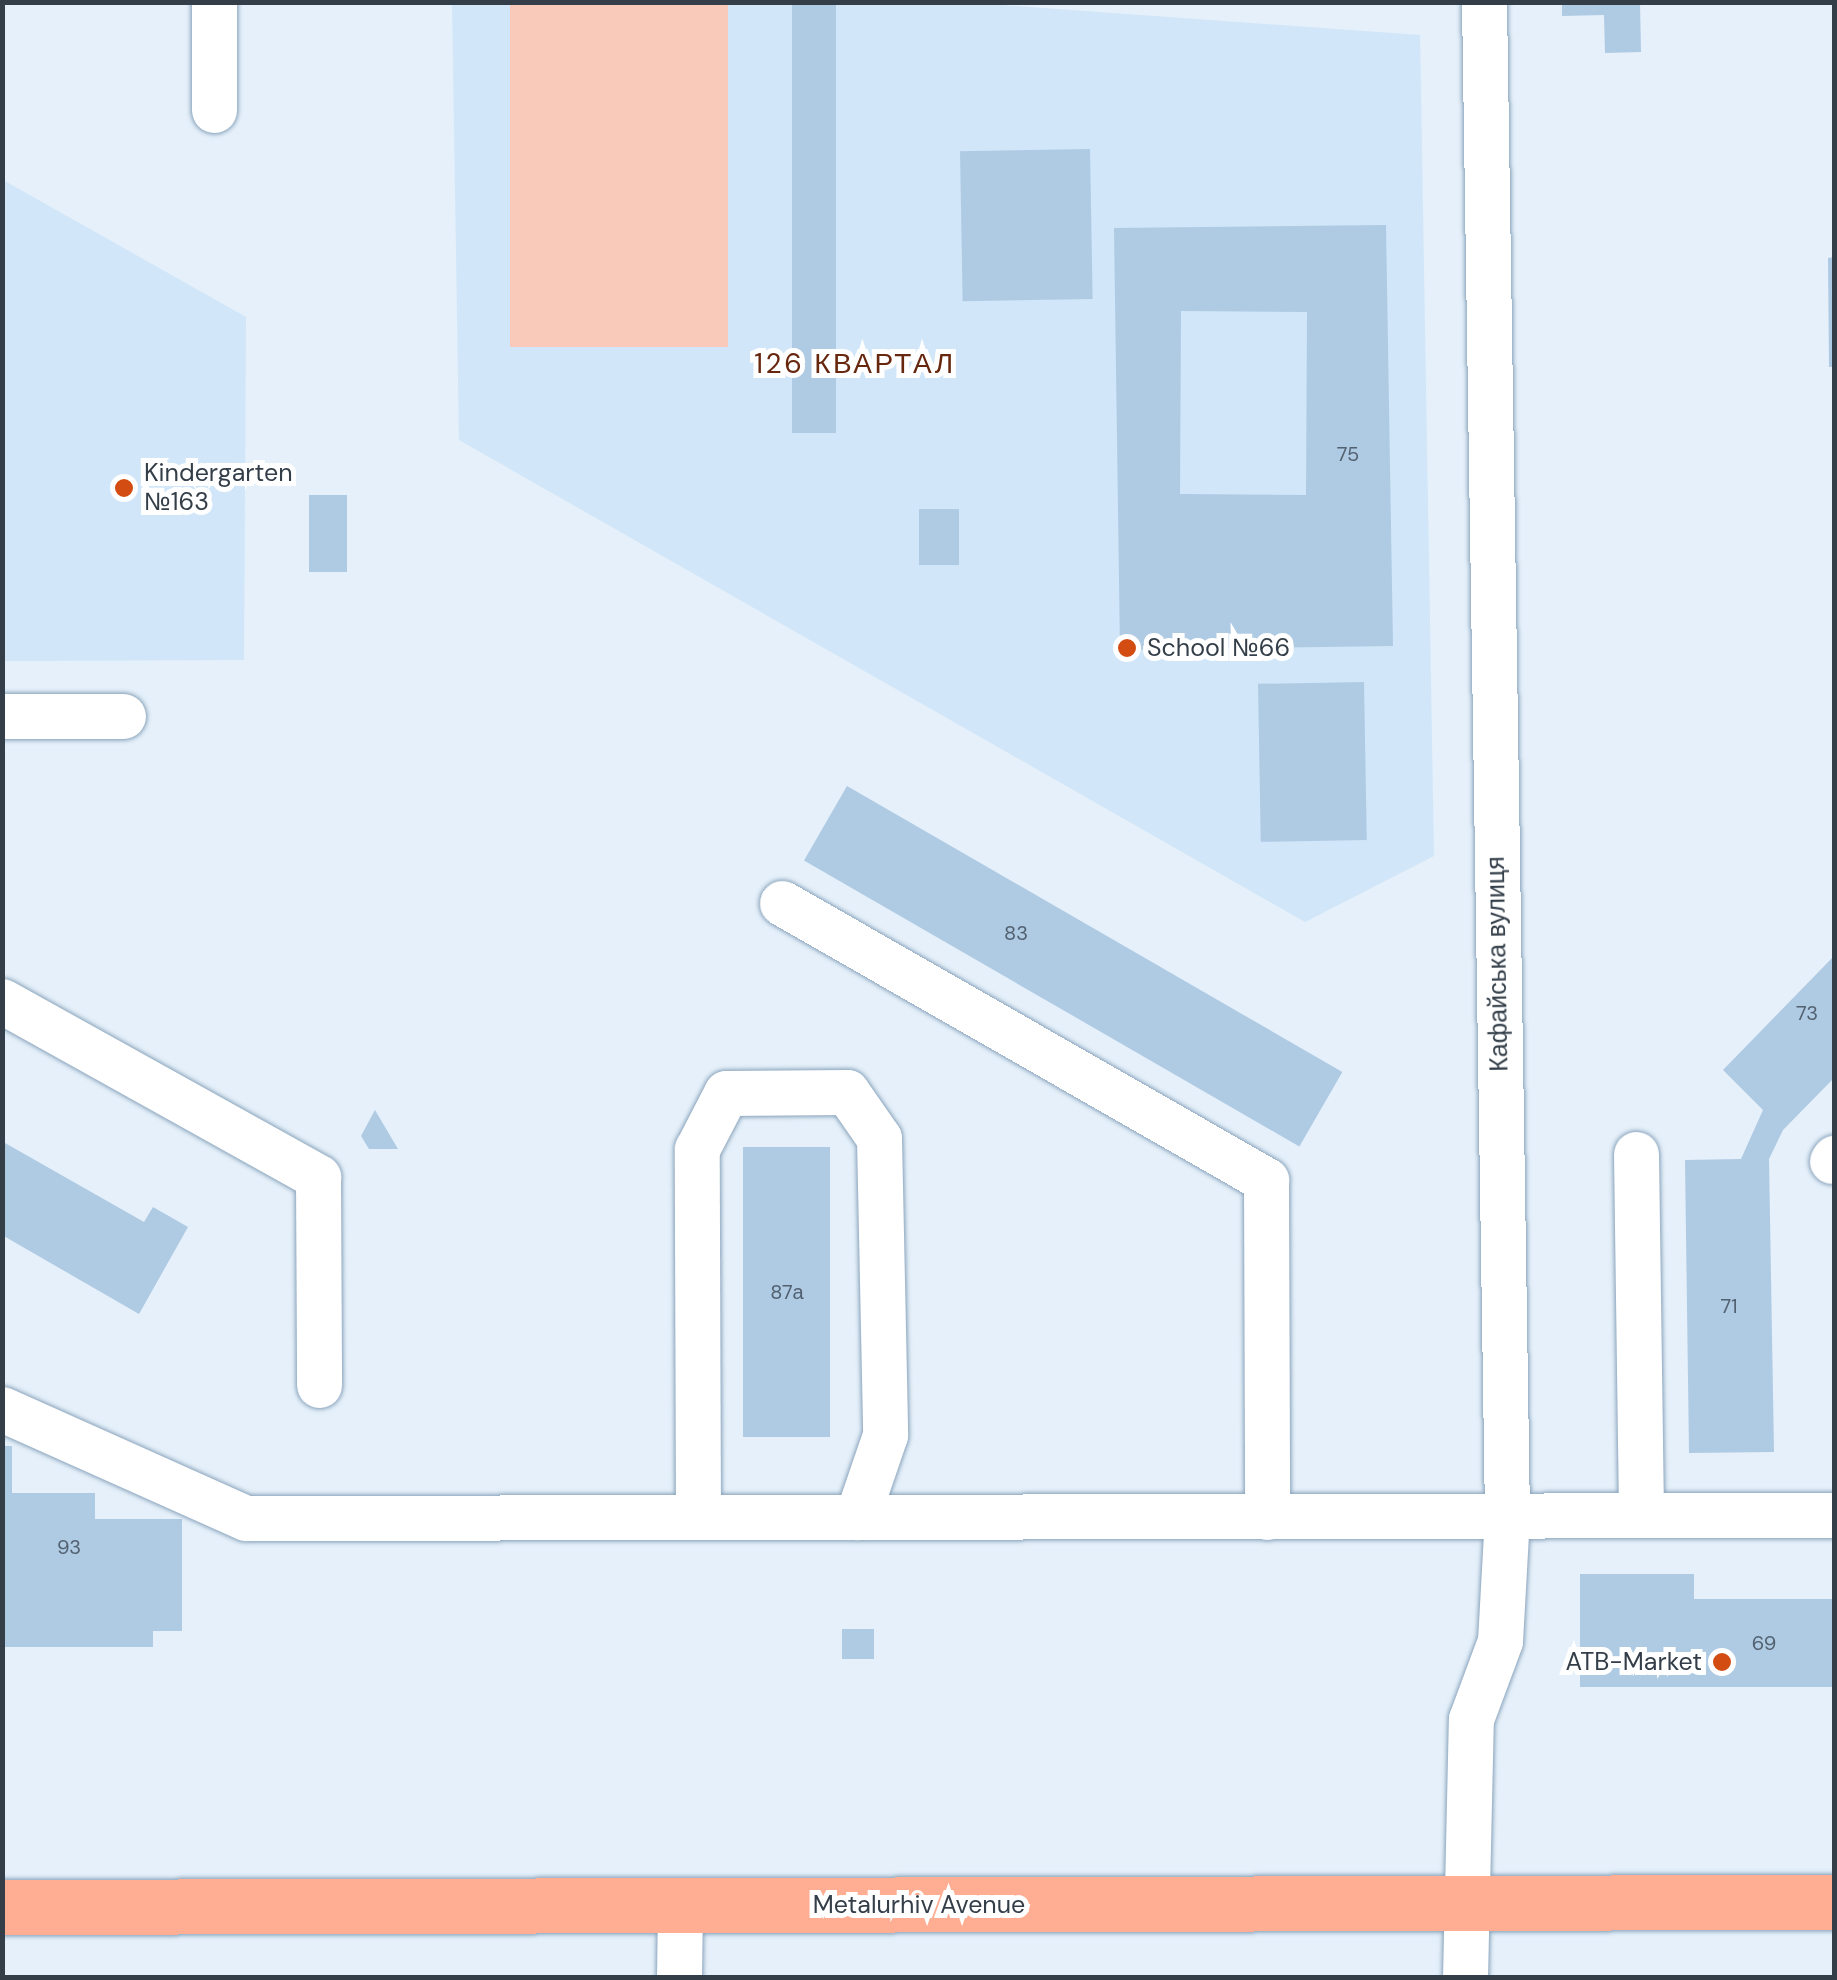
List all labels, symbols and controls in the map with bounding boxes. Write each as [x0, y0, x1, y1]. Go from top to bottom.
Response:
district label: 126 КВАРТАЛ [754, 347, 956, 381]
house number: 75 [1337, 442, 1359, 466]
place label: Kindergarten №163 [144, 459, 293, 518]
marker: Kindergarten №163 [113, 477, 135, 499]
place label: School №66 [1147, 633, 1290, 663]
marker: School №66 [1116, 637, 1138, 659]
street label: Кафайська вулиця [1481, 856, 1515, 1072]
house number: 83 [1004, 921, 1028, 945]
house number: 73 [1796, 1001, 1818, 1025]
house number: 87а [770, 1280, 804, 1304]
house number: 71 [1721, 1294, 1737, 1318]
house number: 93 [57, 1535, 81, 1559]
house number: 69 [1752, 1631, 1776, 1655]
place label: ATB-Market [1566, 1647, 1702, 1677]
marker: ATB-Market [1711, 1651, 1733, 1673]
street label: Metalurhiv Avenue [813, 1890, 1025, 1920]

